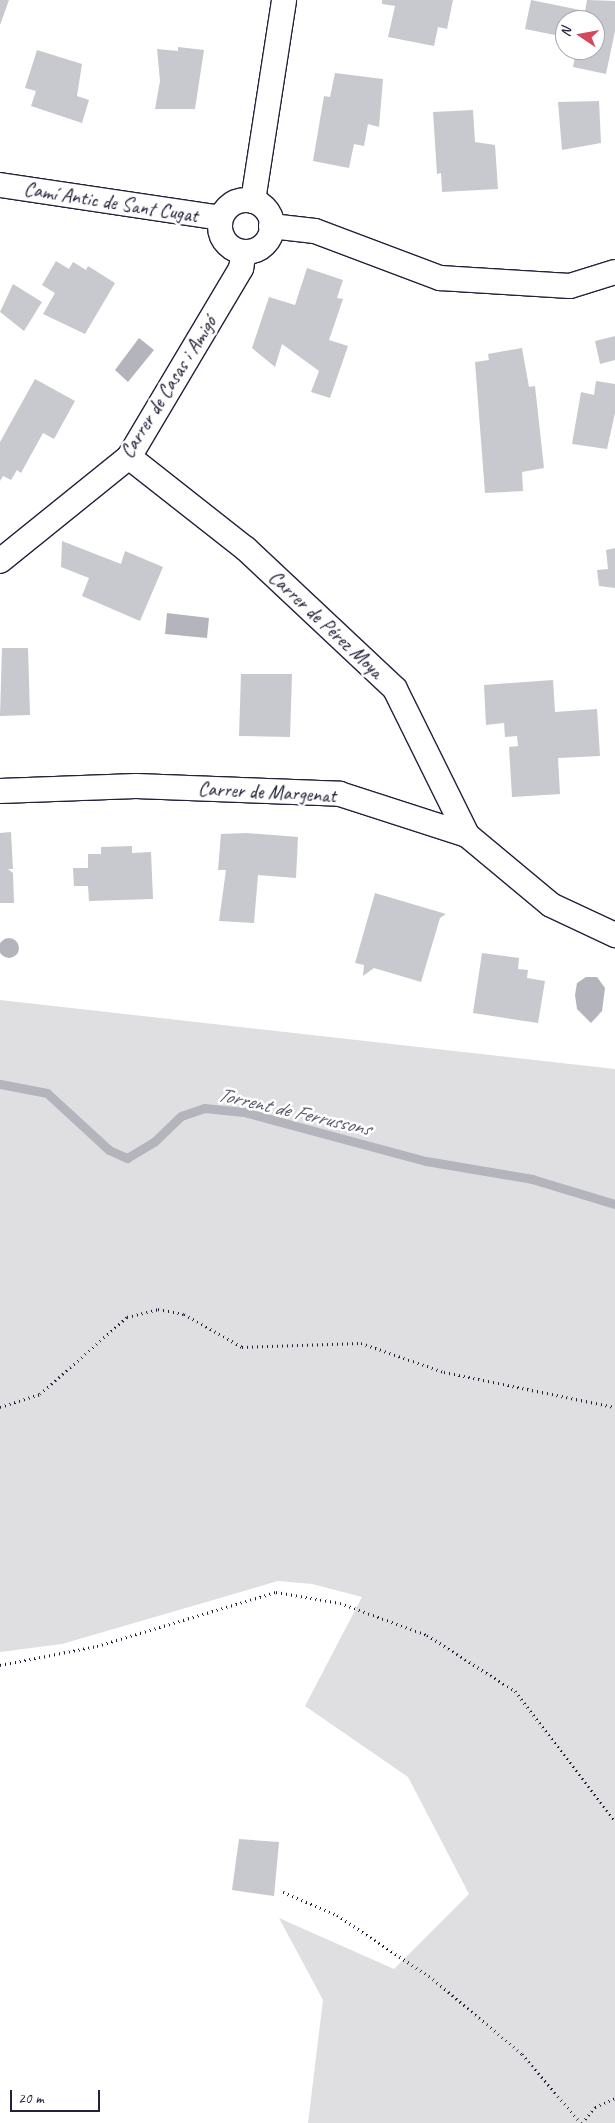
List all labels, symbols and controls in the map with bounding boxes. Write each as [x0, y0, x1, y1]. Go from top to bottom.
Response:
north arrow [555, 10, 605, 60]
text: N [557, 26, 575, 38]
street label: Camí Antic de Sant Cugat [22, 176, 200, 228]
street label: Carrer de Casas i Amigó [115, 312, 221, 462]
street label: Carrer de Pérez Moya [264, 565, 388, 683]
street label: Carrer de Margenat [197, 776, 337, 808]
water label: Torrent de Ferrussons [215, 1081, 373, 1141]
scale bar [12, 2080, 102, 2112]
text: 20 m [18, 2089, 44, 2108]

